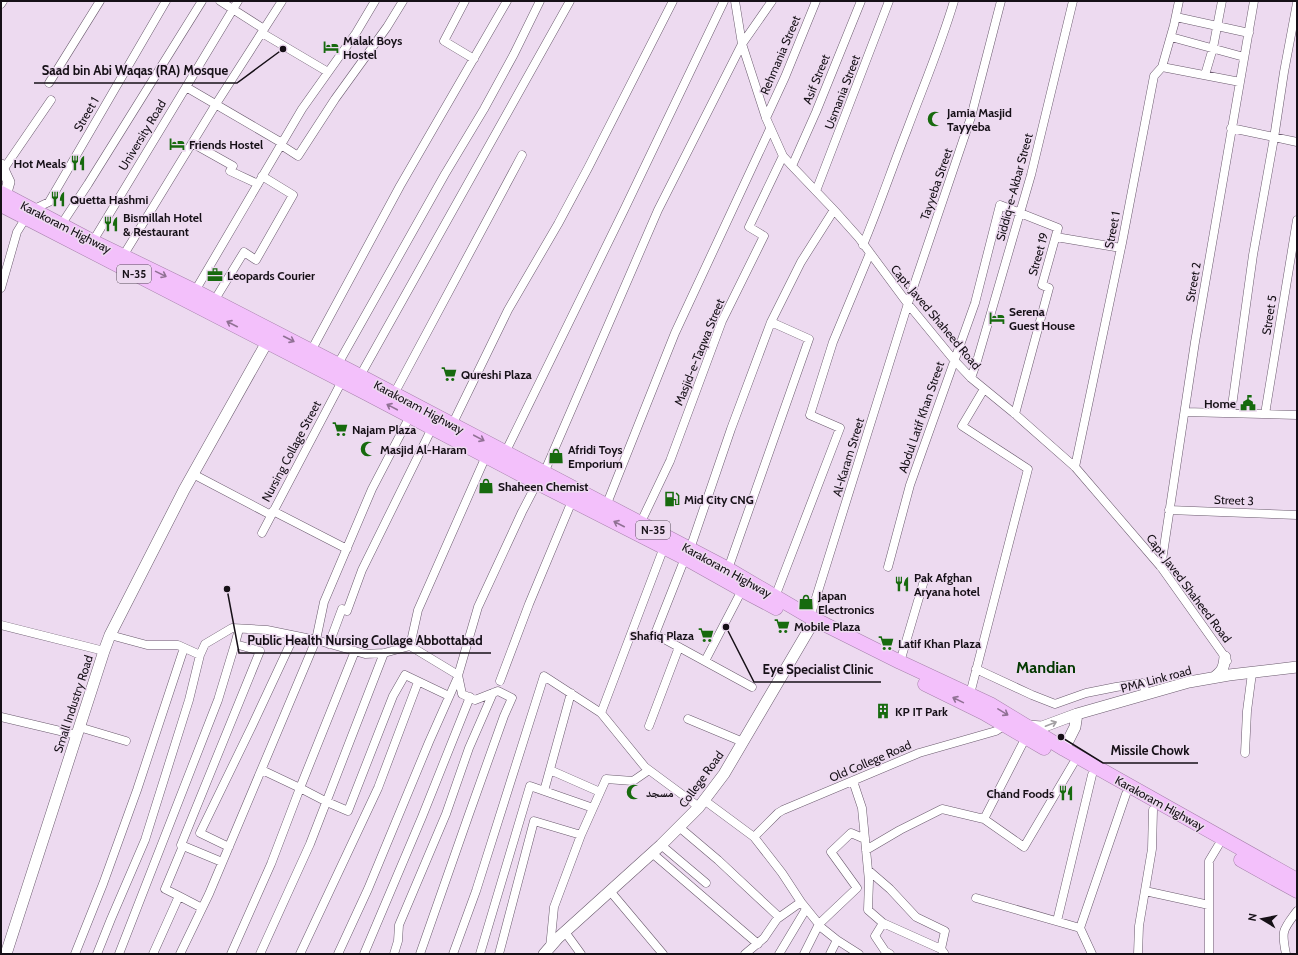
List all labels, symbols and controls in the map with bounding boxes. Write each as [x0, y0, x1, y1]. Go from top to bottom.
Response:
street label: Rehmania Street [757, 13, 803, 97]
place label: Malak Boys Hostel [343, 33, 402, 62]
hotel icon: Malak Boys Hostel [322, 38, 340, 56]
street label: Asif Street [799, 52, 833, 106]
street label: Usmania Street [821, 53, 863, 131]
callout: Saad bin Abi Waqas (RA) Mosque [34, 58, 237, 83]
text: Saad bin Abi Waqas (RA) Mosque [42, 62, 228, 78]
street label: Street 1 [70, 94, 102, 134]
street label: University Road [115, 97, 169, 173]
place label: Jamia Masjid Tayyeba [946, 105, 1012, 134]
mosque icon: Jamia Masjid Tayyeba [926, 110, 944, 128]
street label: Siddiq-e-Akbar Street [992, 132, 1036, 242]
hotel icon: Friends Hostel [168, 135, 186, 153]
place label: Friends Hostel [189, 137, 263, 152]
street label: Tayyeba Street [917, 146, 955, 222]
restaurant icon: Hot Meals [69, 154, 87, 172]
place label: Hot Meals [14, 156, 66, 171]
restaurant icon: Quetta Hashmi [49, 190, 67, 208]
place label: Quetta Hashmi [70, 192, 149, 207]
street label: Karakoram Highway [18, 198, 114, 256]
place label: Bismillah Hotel & Restaurant [123, 210, 202, 239]
street label: Street 1 [1101, 210, 1123, 250]
restaurant icon: Bismillah Hotel & Restaurant [102, 215, 120, 233]
street label: Street 19 [1025, 230, 1051, 277]
street label: Street 2 [1182, 261, 1204, 303]
street label: Capt. Javed Shaheed Road [888, 262, 984, 372]
road number: N-35 [117, 265, 151, 283]
office icon: Leopards Courier [206, 266, 224, 284]
place label: Leopards Courier [227, 268, 315, 283]
one-way arrow [154, 271, 166, 279]
street label: Street 5 [1258, 294, 1280, 336]
street label: Masjid-e-Taqwa Street [671, 296, 727, 408]
place label: Serena Guest House [1009, 304, 1075, 333]
hotel icon: Serena Guest House [988, 309, 1006, 327]
one-way arrow [227, 320, 239, 328]
one-way arrow [283, 336, 295, 344]
street label: Abdul Latif Khan Street [895, 359, 947, 475]
supermarket icon: Qureshi Plaza [440, 365, 458, 383]
place label: Qureshi Plaza [461, 367, 532, 382]
street label: Karakoram Highway [371, 377, 467, 437]
public building icon: Home [1239, 394, 1257, 412]
place label: Home [1204, 396, 1236, 411]
street label: Nursing Collage Street [258, 398, 324, 504]
one-way arrow [386, 402, 398, 410]
street label: Al-Karam Street [829, 416, 867, 498]
supermarket icon: Najam Plaza [331, 420, 349, 438]
place label: Najam Plaza [352, 422, 416, 437]
one-way arrow [473, 435, 485, 443]
mosque icon: Masjid Al-Haram [359, 440, 377, 458]
place label: Masjid Al-Haram [380, 442, 467, 457]
place label: Afridi Toys Emporium [568, 442, 623, 471]
shop icon: Afridi Toys Emporium [547, 447, 565, 465]
shop icon: Shaheen Chemist [477, 477, 495, 495]
place label: Shaheen Chemist [498, 479, 588, 494]
fuel station icon: Mid City CNG [663, 490, 681, 508]
place label: Mid City CNG [684, 492, 754, 507]
street label: Street 3 [1214, 492, 1254, 508]
one-way arrow [613, 520, 625, 528]
road number: N-35 [636, 521, 670, 539]
street label: Capt. Javed Shaheed Road [1143, 531, 1235, 645]
street label: Karakoram Highway [680, 539, 774, 601]
place label: Pak Afghan Aryana hotel [914, 570, 980, 599]
restaurant icon: Pak Afghan Aryana hotel [893, 575, 911, 593]
place label: Japan Electronics [817, 588, 874, 617]
shop icon: Japan Electronics [797, 593, 815, 611]
supermarket icon: Mobile Plaza [773, 617, 791, 635]
place label: Mobile Plaza [794, 619, 860, 634]
supermarket icon: Shafiq Plaza [697, 626, 715, 644]
callout: Public Health Nursing Collage Abbottabad [239, 628, 491, 653]
place label: Shafiq Plaza [630, 628, 694, 643]
text: Public Health Nursing Collage Abbottabad [247, 632, 483, 648]
supermarket icon: Latif Khan Plaza [877, 634, 895, 652]
place label: Latif Khan Plaza [898, 636, 981, 651]
street label: Small Industry Road [50, 653, 96, 755]
callout: Eye Specialist Clinic [754, 657, 881, 682]
district label: Mandian [1016, 658, 1076, 677]
text: Eye Specialist Clinic [762, 661, 874, 677]
street label: PMA Link road [1119, 662, 1193, 696]
one-way arrow [953, 696, 965, 703]
building icon: KP IT Park [874, 702, 892, 720]
place label: KP IT Park [895, 704, 948, 719]
one-way arrow [997, 709, 1009, 717]
one-way arrow [1045, 719, 1057, 727]
street label: Old College Road [827, 737, 913, 785]
callout: Missile Chowk [1103, 738, 1198, 763]
text: Missile Chowk [1110, 742, 1190, 758]
street label: College Road [675, 748, 727, 810]
street label: Karakoram Highway [1113, 772, 1207, 834]
mosque icon: مسجد [625, 783, 643, 801]
restaurant icon: Chand Foods [1057, 784, 1075, 802]
place label: مسجد [646, 785, 674, 800]
place label: Chand Foods [986, 786, 1054, 801]
north arrow [1242, 899, 1282, 939]
text: N [1245, 912, 1260, 922]

